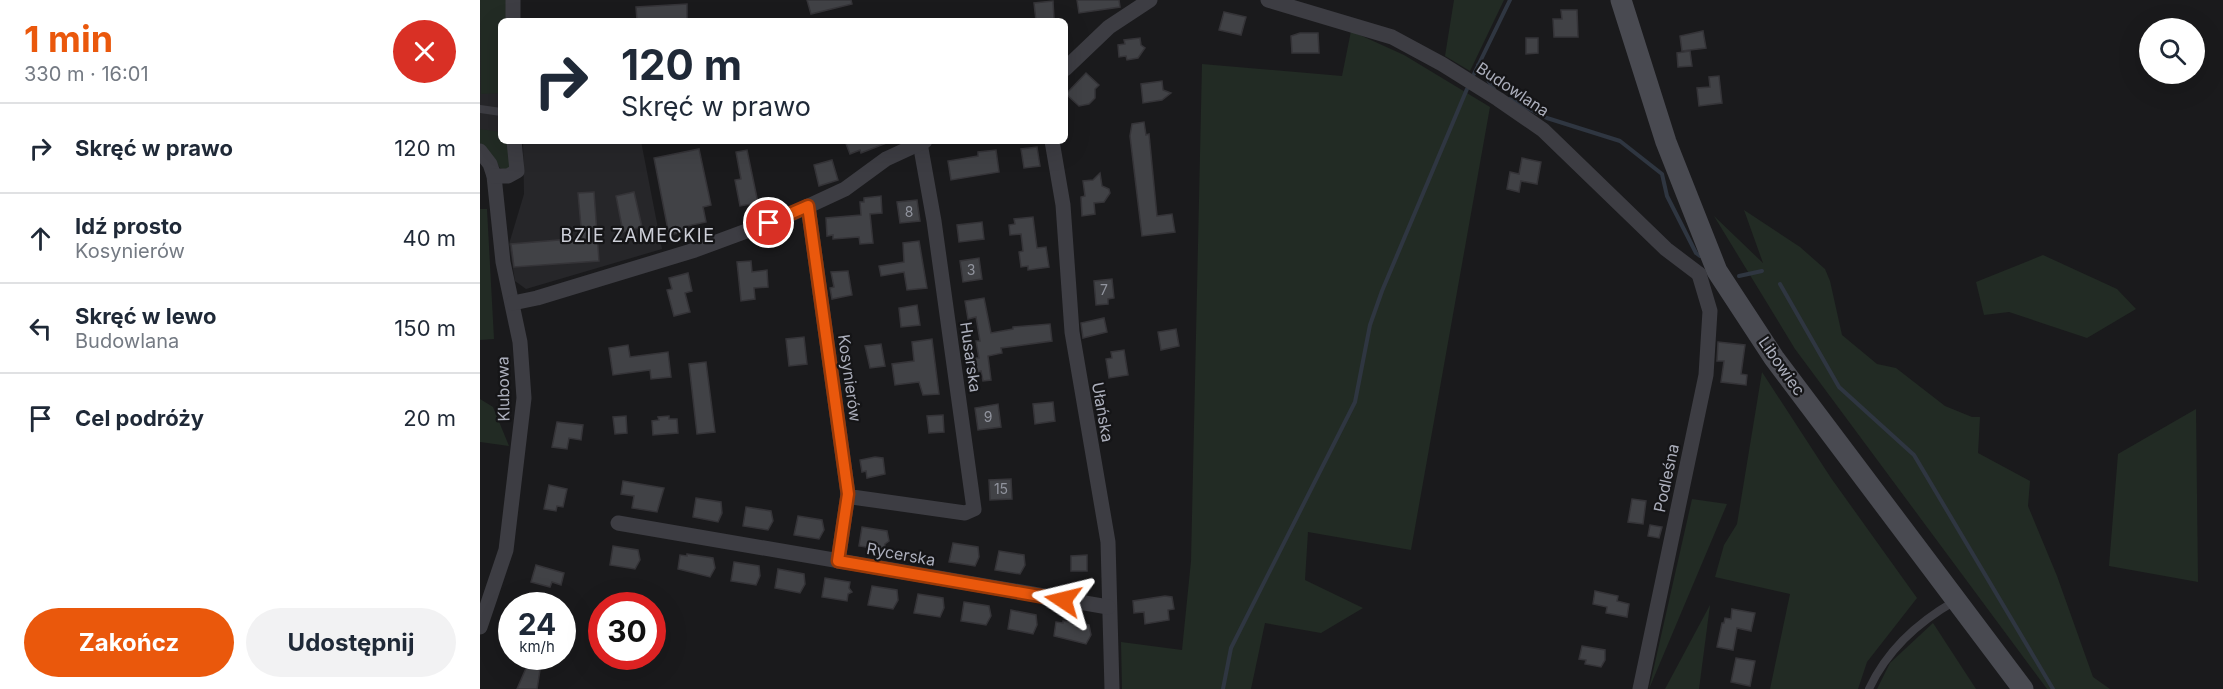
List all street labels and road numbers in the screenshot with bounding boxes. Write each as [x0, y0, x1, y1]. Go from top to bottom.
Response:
street label: Budowlana [1473, 57, 1553, 121]
street label: Husarska [956, 320, 986, 394]
street label: Kosynierów [834, 333, 866, 423]
street label: Libowiec [1754, 333, 1810, 399]
street label: Klubowa [492, 356, 514, 422]
street label: Ułańska [1088, 381, 1118, 443]
street label: Podleśna [1649, 442, 1683, 514]
street label: Rycerska [865, 538, 937, 570]

